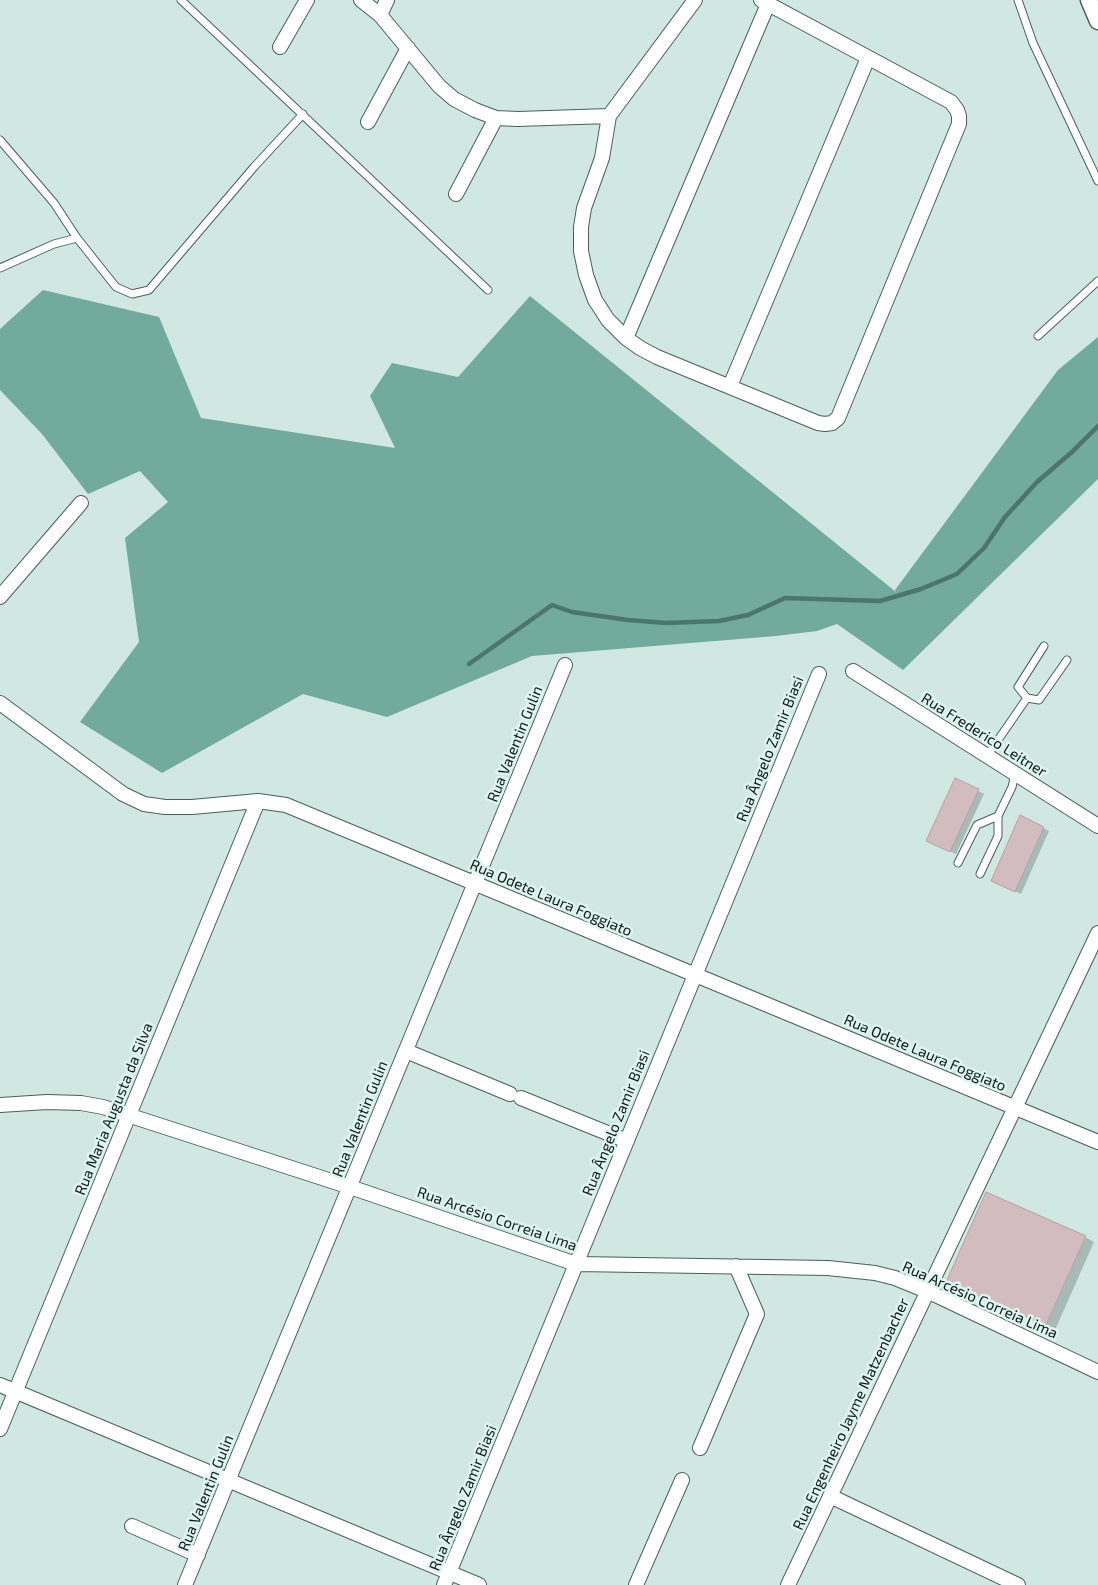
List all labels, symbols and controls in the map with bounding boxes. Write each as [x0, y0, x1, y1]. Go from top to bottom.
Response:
street label: Rua Ângelo Zamir Biasi [732, 673, 808, 825]
street label: Rua Valentin Gulin [483, 683, 547, 805]
street label: Rua Frederico Leitner [918, 689, 1050, 781]
street label: Rua Odete Laura Foggiato [467, 856, 635, 940]
street label: Rua Odete Laura Foggiato [841, 1011, 1009, 1095]
street label: Rua Maria Augusta da Silva [71, 1020, 157, 1198]
street label: Rua Ângelo Zamir Biasi [578, 1047, 654, 1199]
street label: Rua Valentin Gulin [328, 1058, 392, 1180]
street label: Rua Arcésio Correia Lima [415, 1183, 579, 1255]
street label: Rua Arcésio Correia Lima [900, 1258, 1060, 1342]
street label: Rua Engenheiro Jayme Matzenbacher [789, 1295, 913, 1533]
street label: Rua Ângelo Zamir Biasi [425, 1422, 501, 1574]
street label: Rua Valentin Gulin [174, 1432, 238, 1554]

